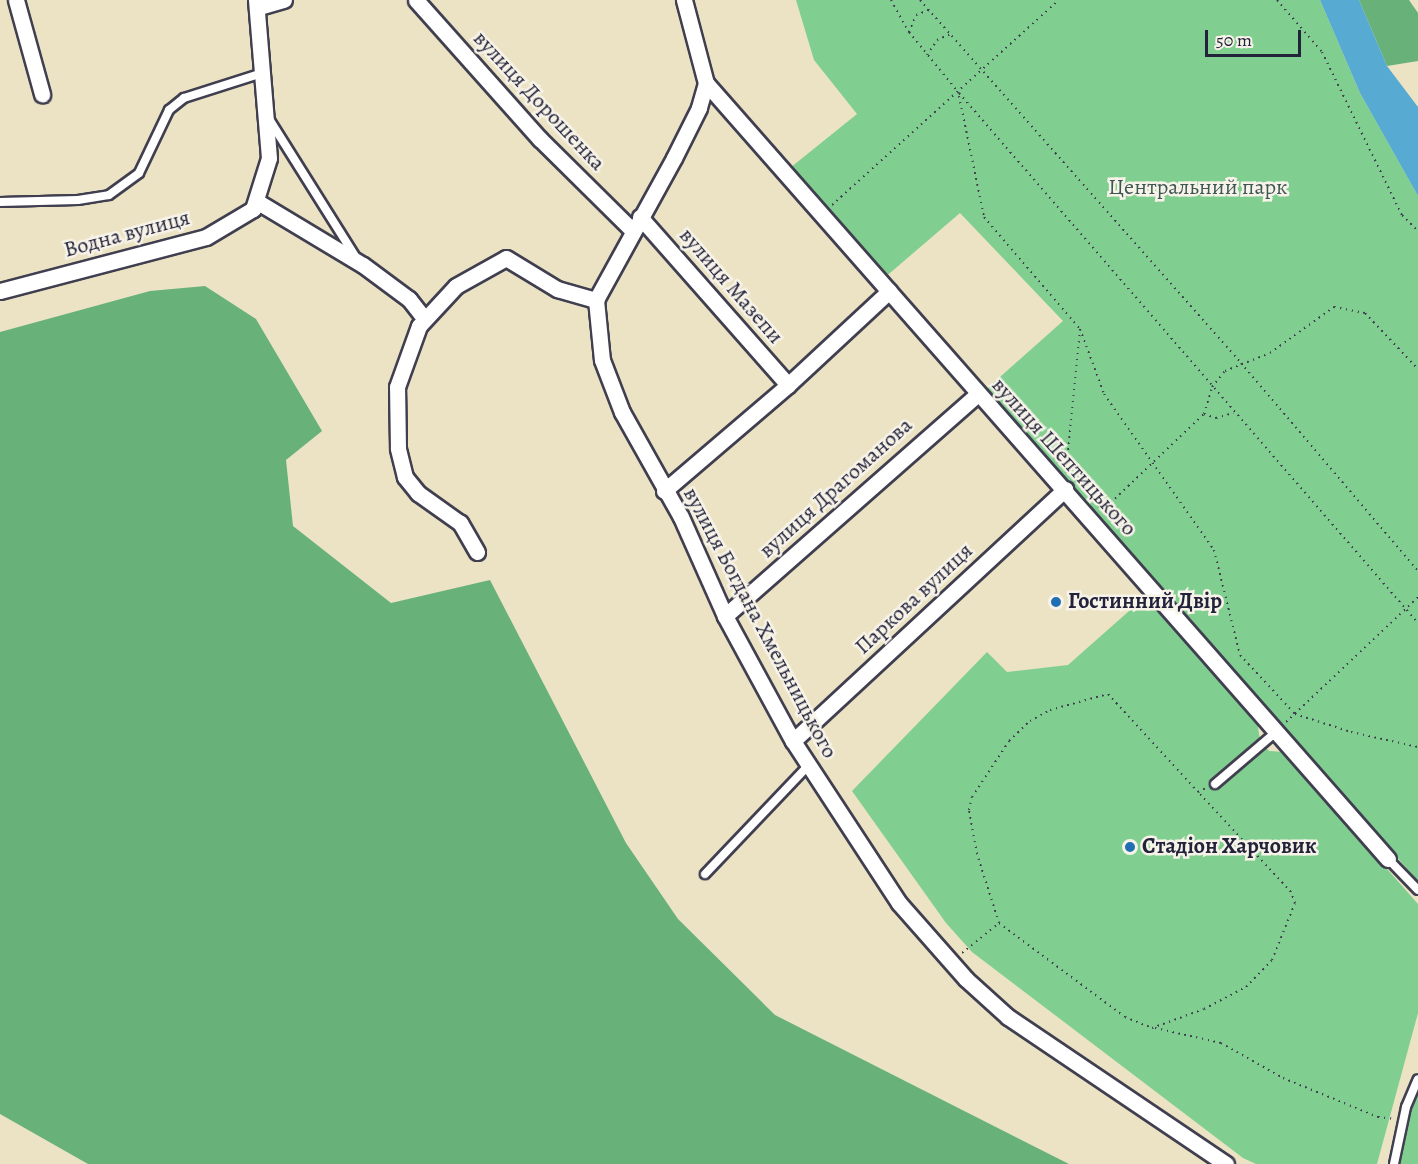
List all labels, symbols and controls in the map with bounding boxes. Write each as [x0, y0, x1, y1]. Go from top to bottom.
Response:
scale bar [1208, 18, 1304, 56]
street label: вулиця Дорошенка [468, 26, 610, 176]
text: 50 m [1216, 28, 1252, 52]
park label: Центральний парк [1108, 175, 1288, 201]
street label: Водна вулиця [61, 205, 193, 263]
street label: вулиця Мазепи [674, 223, 788, 349]
street label: вулиця Шептицького [986, 372, 1142, 542]
street label: вулиця Драгоманова [754, 412, 918, 564]
street label: вулиця Богдана Хмельницького [677, 483, 843, 763]
street label: Паркова вулиця [850, 538, 978, 660]
place label: Гостинний Двір [1068, 589, 1222, 615]
marker: Гостинний Двір [1049, 595, 1063, 609]
place label: Стадіон Харчовик [1142, 834, 1317, 860]
marker: Стадіон Харчовик [1123, 840, 1137, 854]

